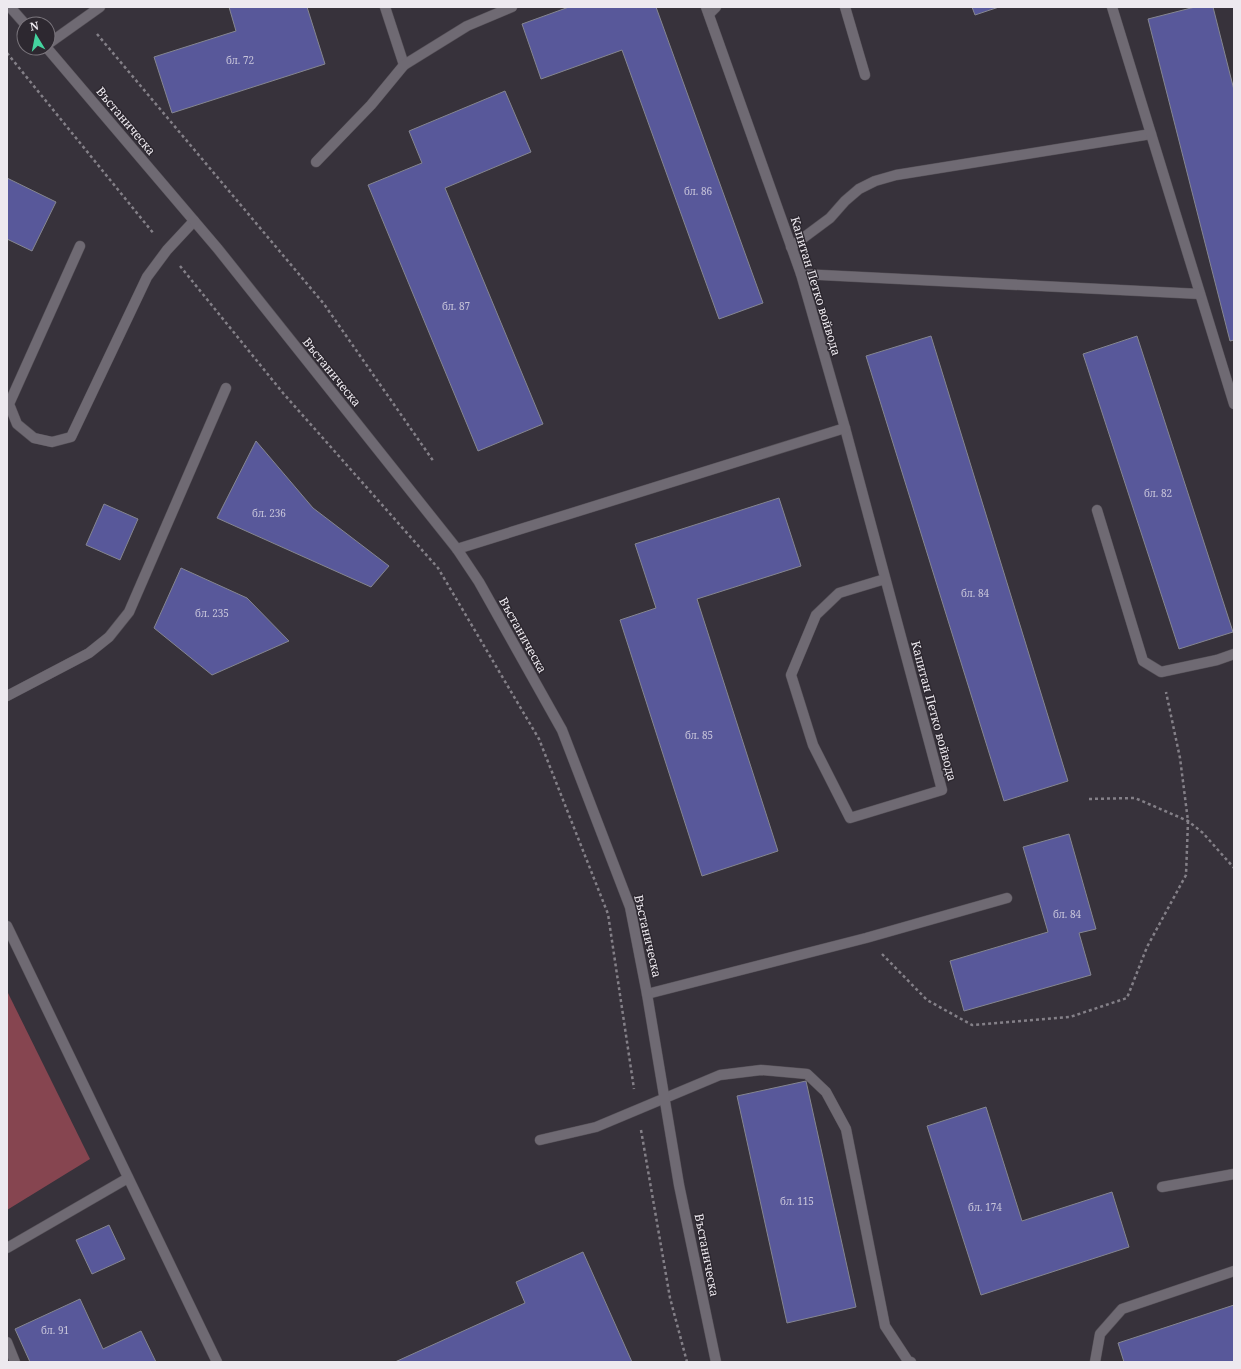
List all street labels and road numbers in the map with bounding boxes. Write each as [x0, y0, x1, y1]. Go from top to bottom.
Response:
street label: Въстаническа [92, 83, 160, 159]
street label: Капитан Петко войвода [787, 214, 845, 358]
street label: Въстаническа [299, 334, 365, 410]
street label: Въстаническа [495, 594, 551, 676]
street label: Капитан Петко войвода [907, 639, 961, 783]
street label: Въстаническа [630, 893, 666, 979]
street label: Въстаническа [691, 1212, 723, 1298]

